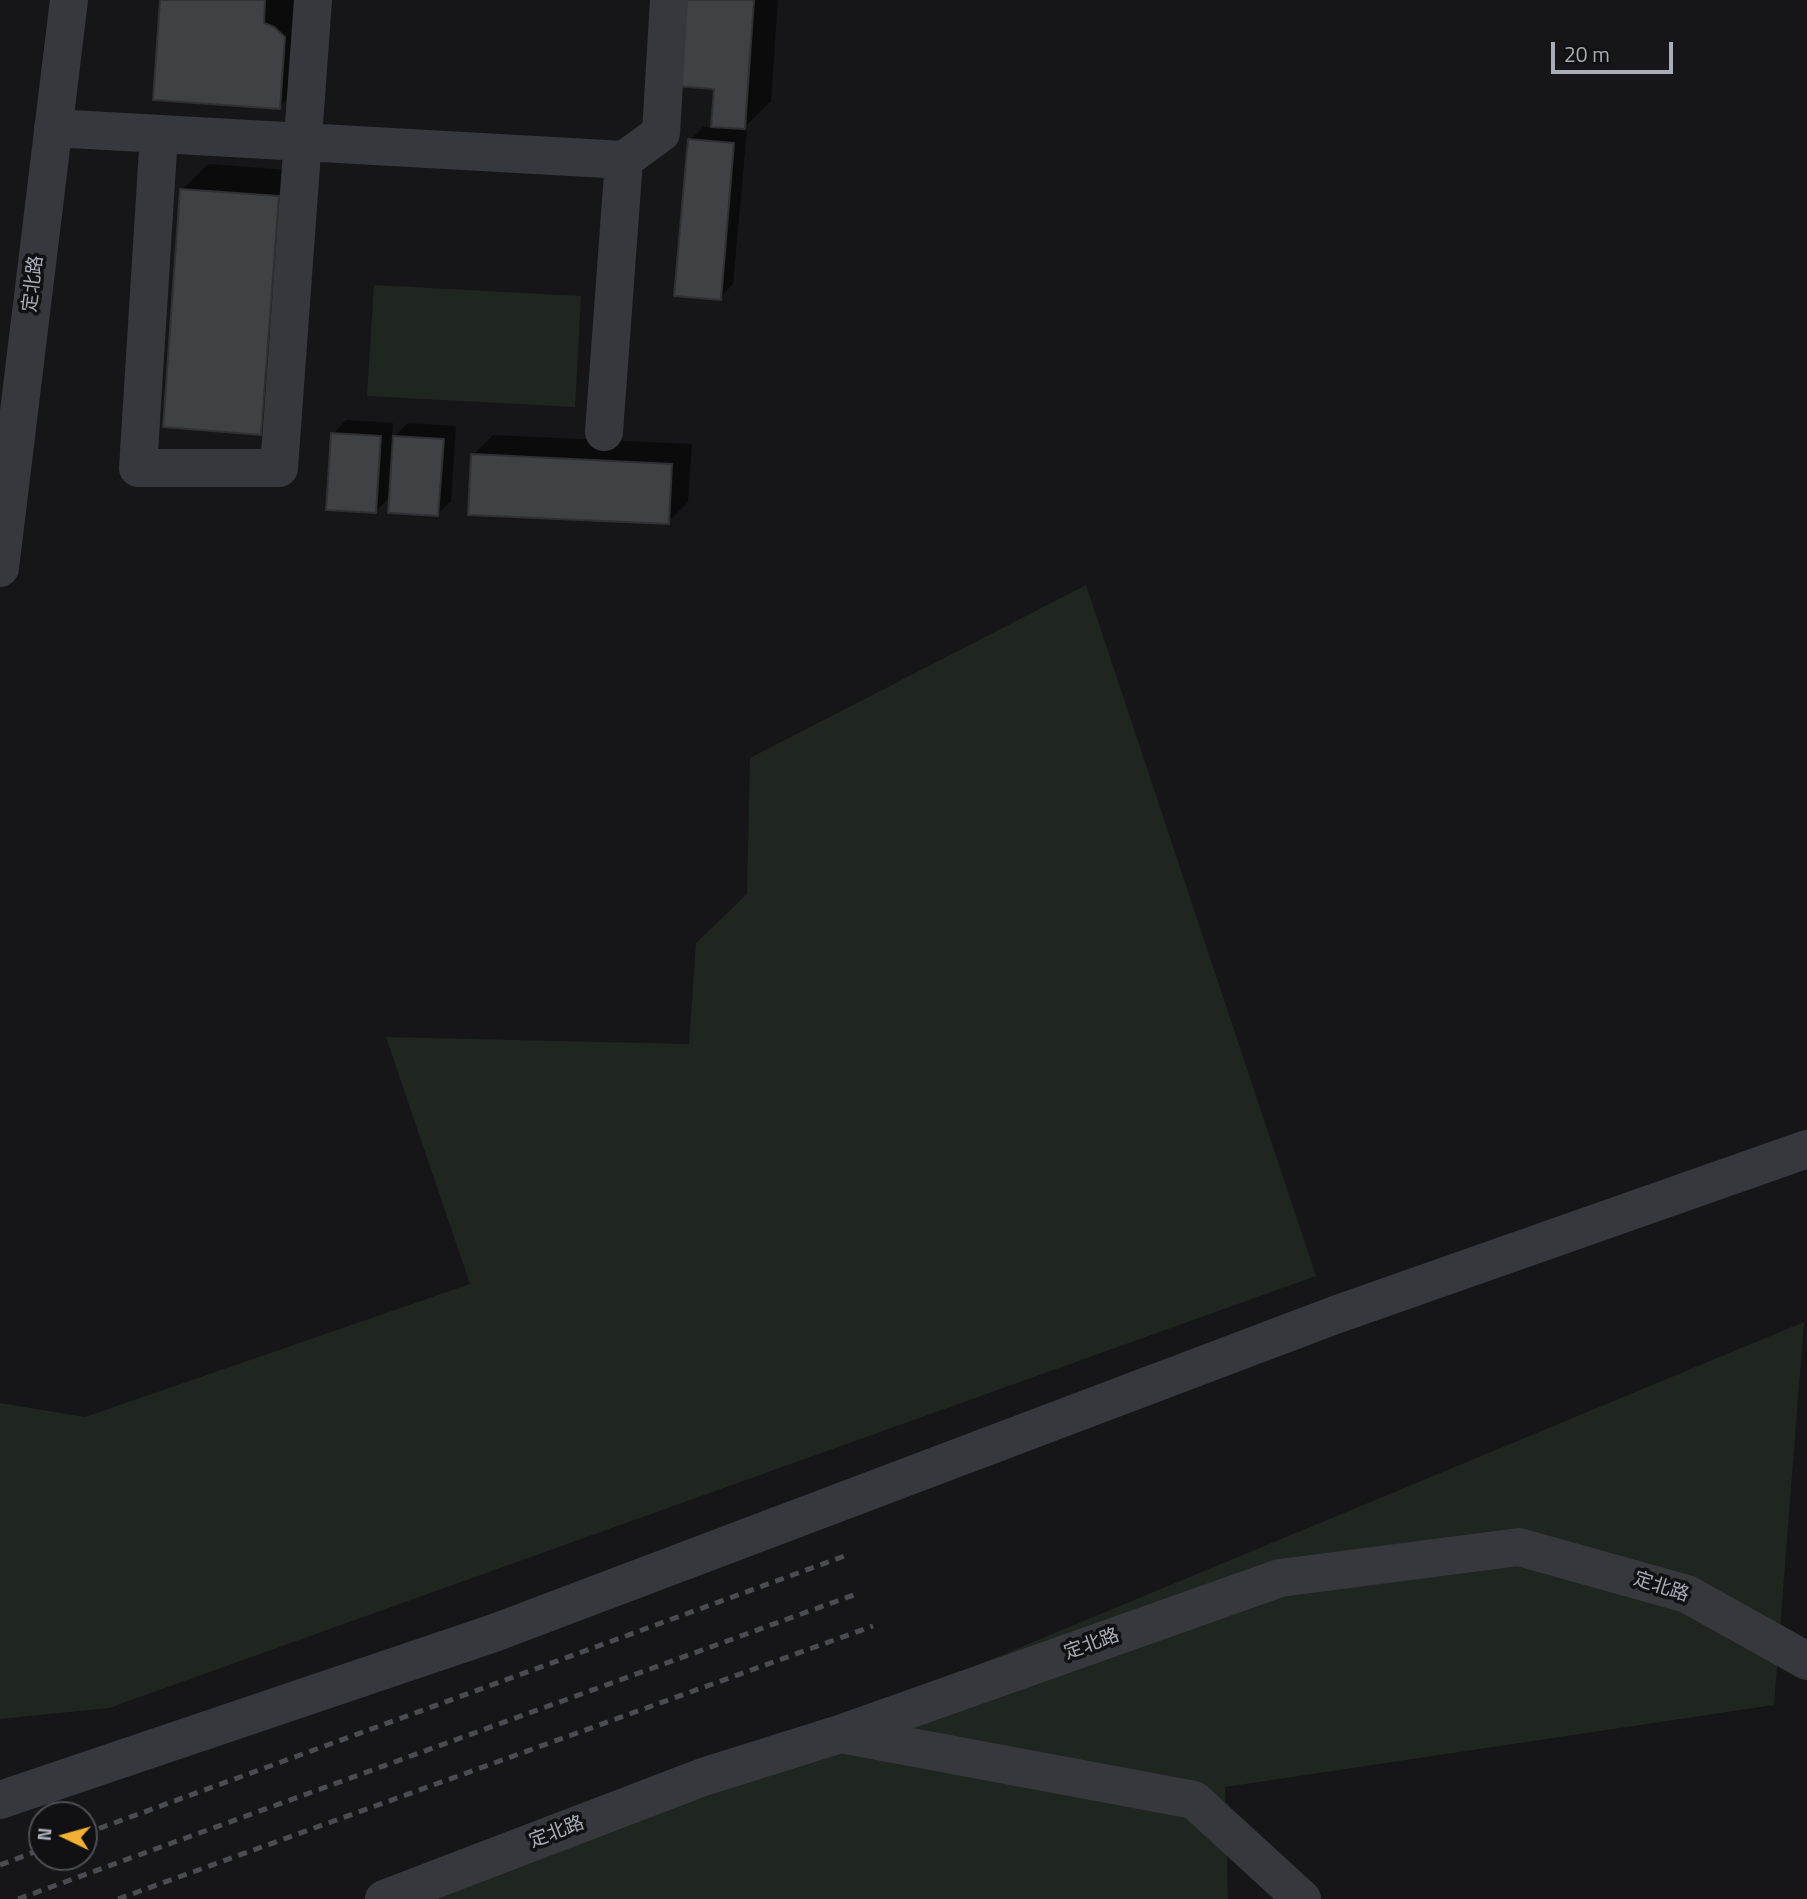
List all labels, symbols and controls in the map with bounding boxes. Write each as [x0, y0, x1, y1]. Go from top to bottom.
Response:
scale bar [1555, 28, 1678, 72]
text: 20 m [1564, 38, 1610, 70]
street label: 定北路 [19, 254, 49, 314]
street label: 定北路 [1630, 1568, 1692, 1608]
street label: 定北路 [1061, 1625, 1123, 1665]
north arrow [28, 1801, 98, 1871]
street label: 定北路 [526, 1812, 588, 1854]
text: N [29, 1826, 59, 1842]

